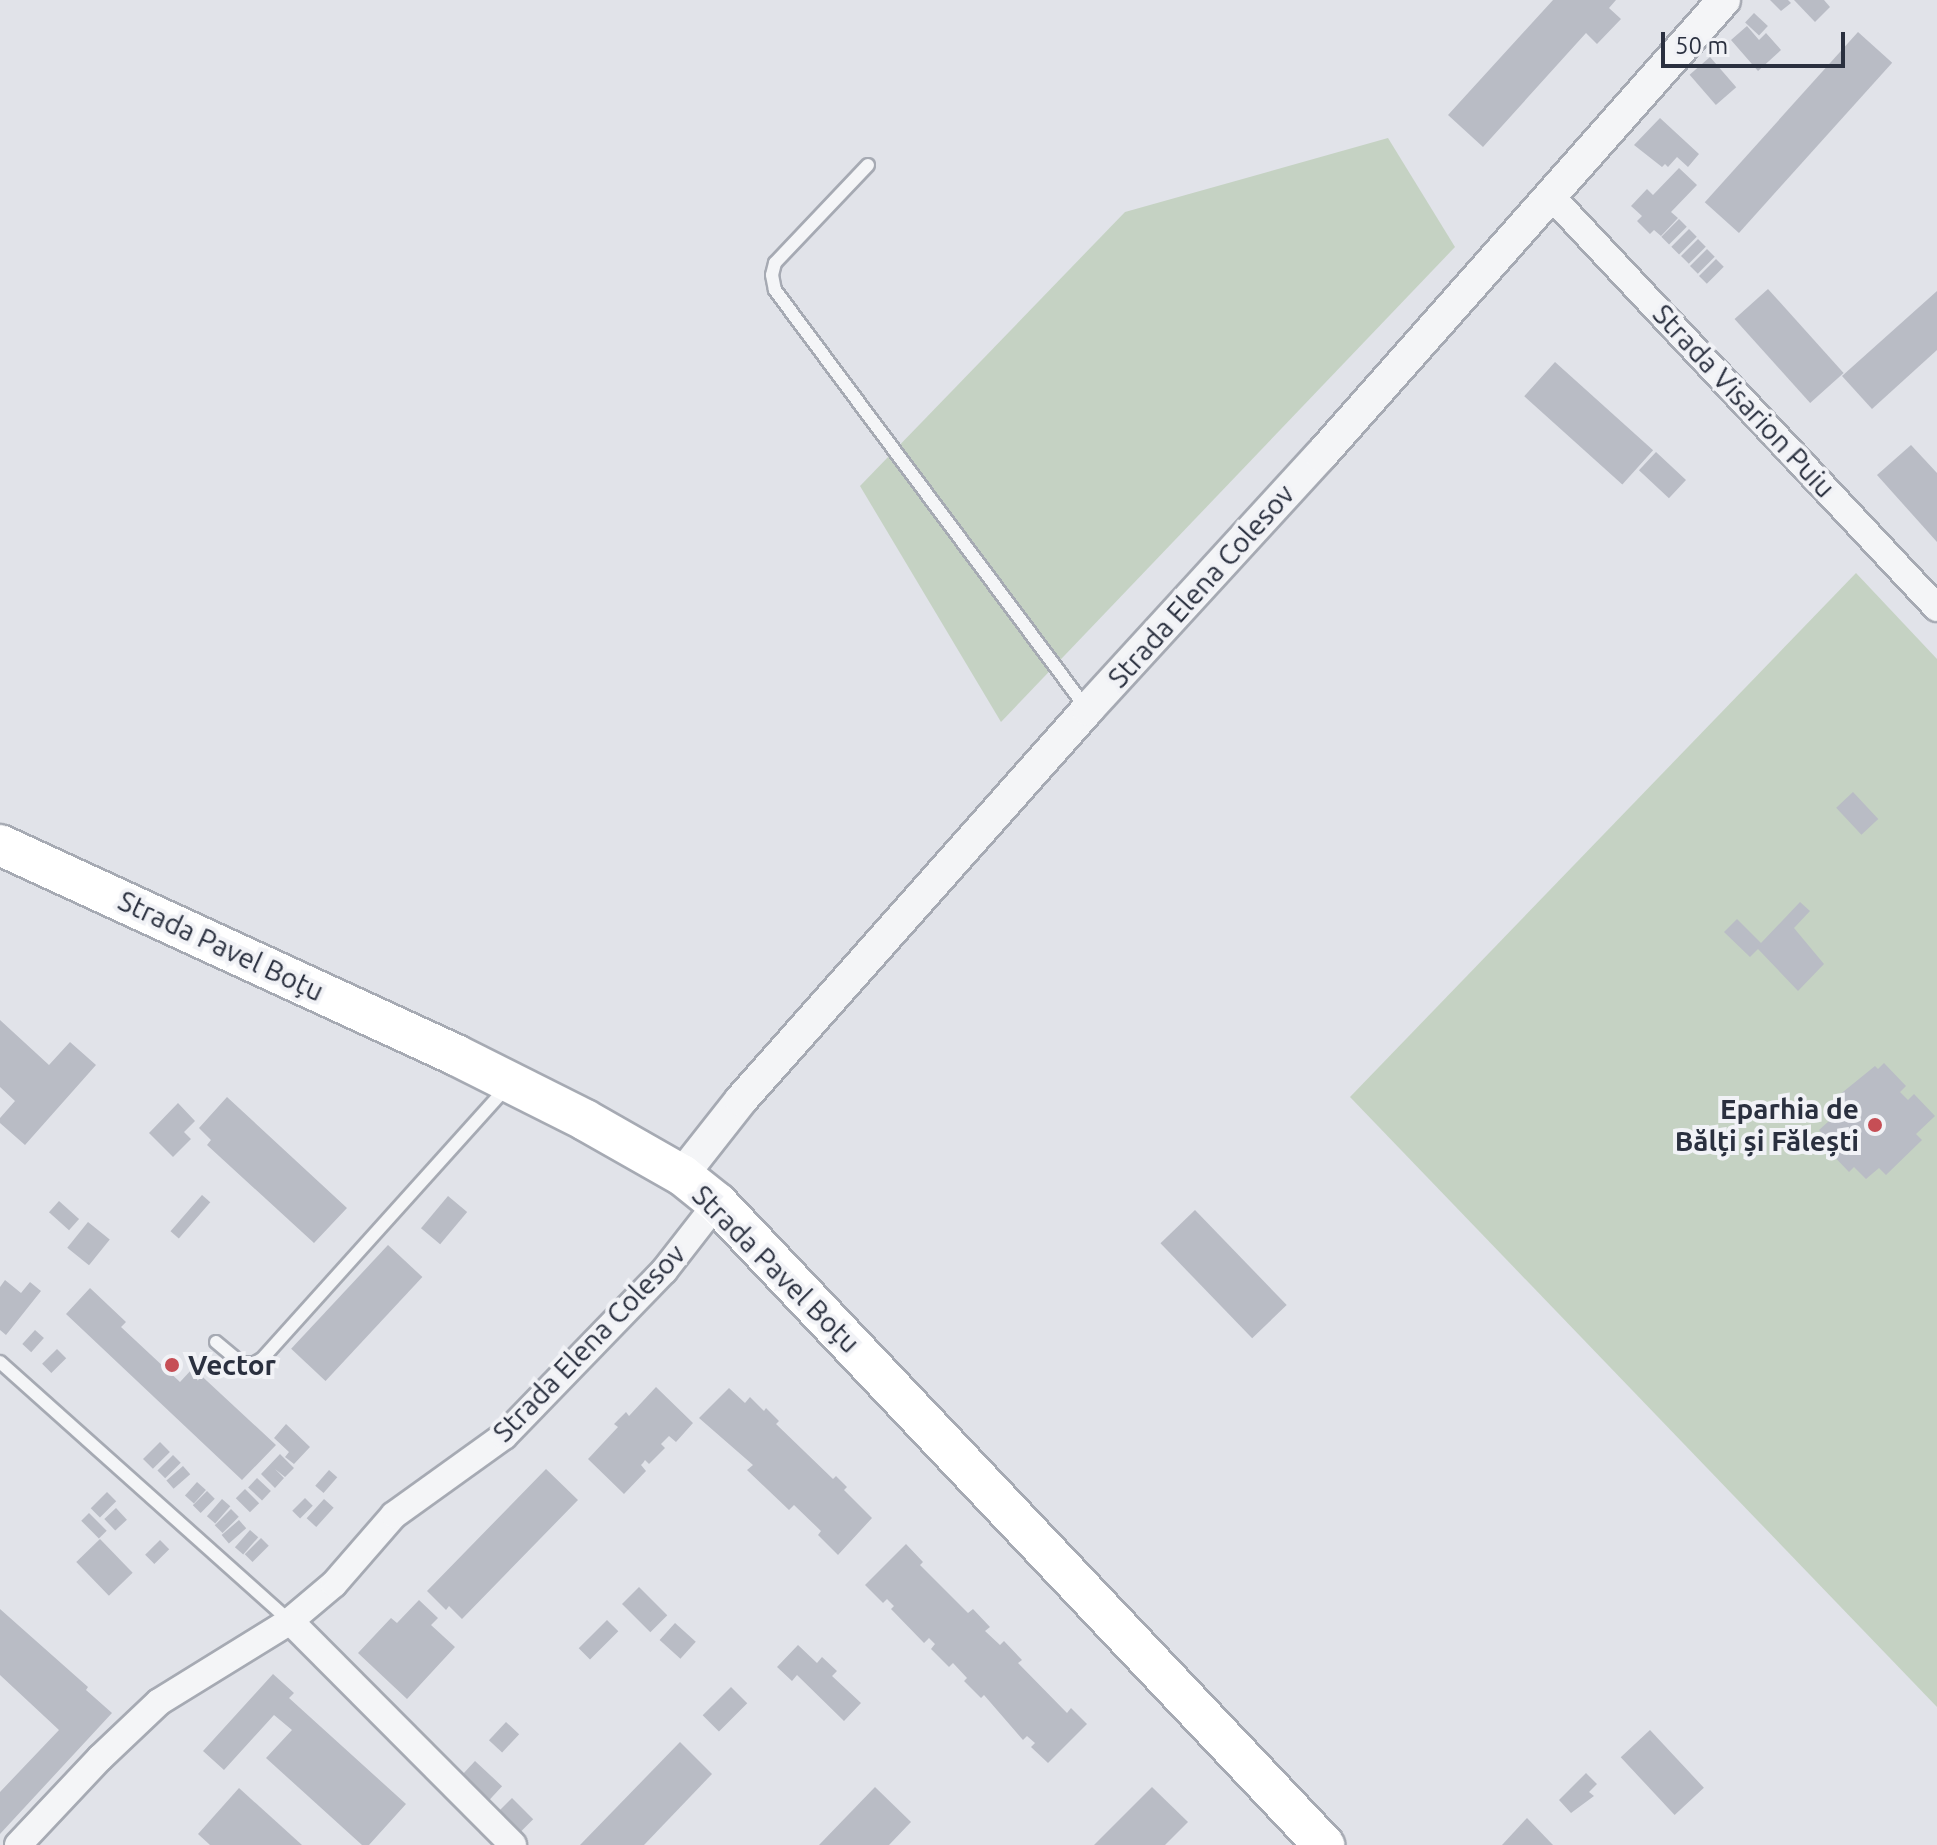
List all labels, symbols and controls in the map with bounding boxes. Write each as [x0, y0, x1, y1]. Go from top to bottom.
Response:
scale bar [1665, 16, 1849, 66]
text: 50 m [1675, 32, 1728, 59]
street label: Strada Visarion Puiu [1646, 298, 1842, 504]
street label: Strada Elena Colesov [1101, 478, 1301, 694]
street label: Strada Pavel Boțu [113, 884, 329, 1008]
place label: Eparhia de Bălți și Fălești [1675, 1092, 1859, 1158]
marker: Eparhia de Bălți și Fălești [1866, 1116, 1884, 1134]
street label: Strada Pavel Boțu [685, 1178, 867, 1360]
street label: Strada Elena Colesov [486, 1237, 692, 1449]
place label: Vector [188, 1348, 276, 1382]
marker: Vector [163, 1356, 181, 1374]

